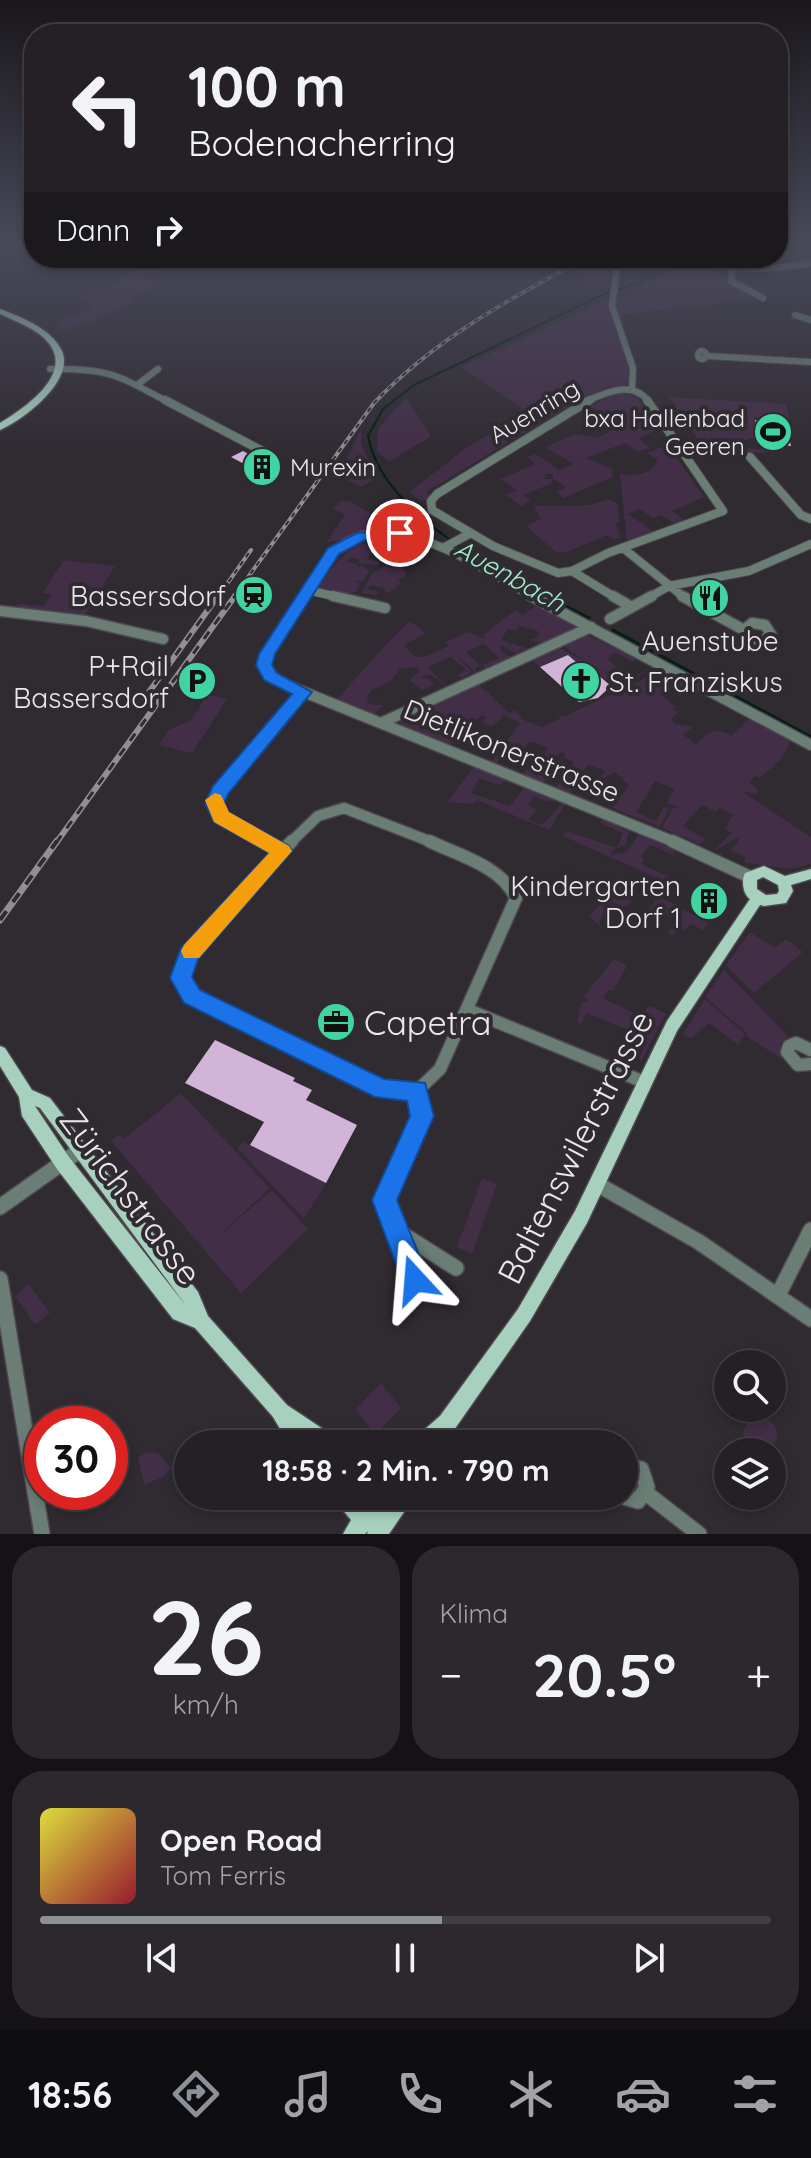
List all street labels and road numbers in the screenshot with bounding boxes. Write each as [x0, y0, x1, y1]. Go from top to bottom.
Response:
street label: Auenring [484, 372, 584, 450]
street label: Dietlikonerstrasse [399, 691, 625, 809]
street label: Baltenswilerstrasse [487, 1003, 663, 1291]
street label: Zürichstrasse [51, 1099, 211, 1293]

